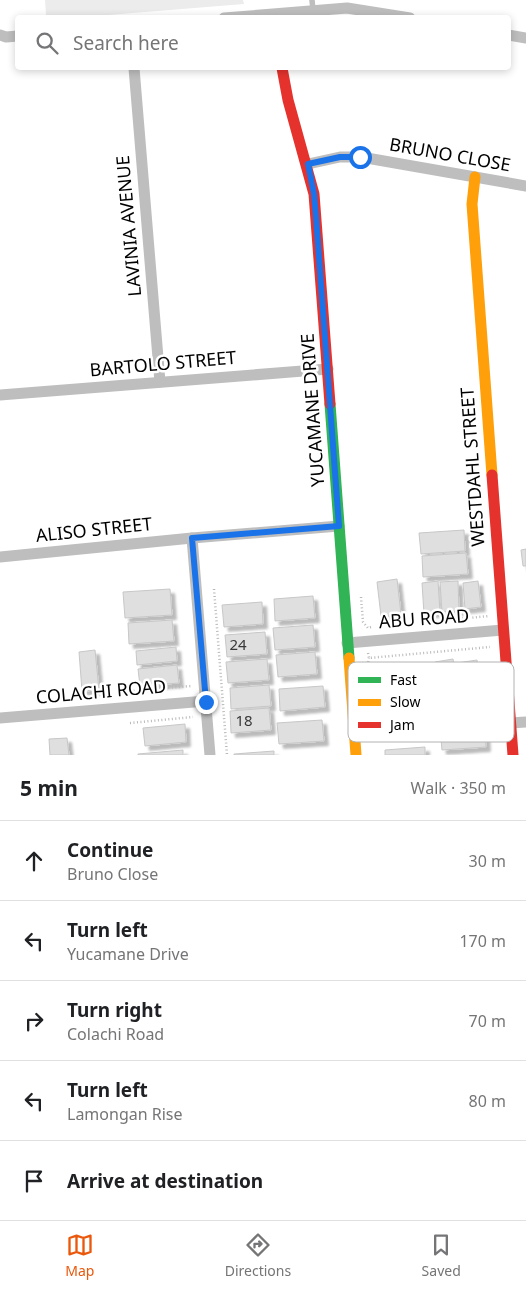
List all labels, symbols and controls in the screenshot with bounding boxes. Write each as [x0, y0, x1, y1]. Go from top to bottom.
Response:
search box [15, 15, 511, 70]
icon: search [33, 29, 61, 57]
text: Search here [73, 30, 179, 56]
street label: BRUNO CLOSE [388, 132, 513, 177]
route start [349, 146, 372, 169]
street label: LAVINIA AVENUE [110, 155, 146, 298]
street label: YUCAMANE DRIVE [295, 333, 329, 488]
street label: BARTOLO STREET [89, 345, 237, 381]
street label: WESTDAHL STREET [454, 387, 490, 547]
street label: ALISO STREET [35, 511, 153, 547]
street label: ABU ROAD [378, 603, 470, 633]
house number: 24 [229, 634, 247, 654]
legend [348, 662, 514, 742]
text: Fast [390, 670, 417, 689]
street label: COLACHI ROAD [35, 673, 167, 709]
route end [195, 691, 218, 714]
text: Slow [390, 692, 421, 711]
house number: 18 [235, 710, 253, 730]
text: Jam [388, 715, 415, 734]
text: 5 min [20, 774, 78, 802]
text: Walk · 350 m [411, 777, 506, 799]
text: Continue [67, 837, 153, 863]
icon: ahead [20, 847, 48, 875]
text: 30 m [469, 850, 506, 872]
text: Bruno Close [67, 863, 158, 885]
text: Turn left [67, 917, 148, 943]
icon: left [20, 927, 48, 955]
text: 170 m [459, 930, 506, 952]
text: Yucamane Drive [67, 943, 189, 965]
text: Turn right [67, 997, 162, 1023]
icon: right [20, 1007, 48, 1035]
text: 70 m [469, 1010, 506, 1032]
text: Colachi Road [67, 1023, 164, 1045]
text: Turn left [67, 1077, 148, 1103]
icon: left [20, 1087, 48, 1115]
text: 80 m [469, 1090, 506, 1112]
text: Lamongan Rise [67, 1103, 183, 1125]
icon: arrive [20, 1167, 48, 1195]
text: Arrive at destination [67, 1168, 263, 1194]
tab: Map [65, 1231, 94, 1280]
tab: Directions [225, 1231, 291, 1280]
tab: Saved [422, 1231, 461, 1280]

